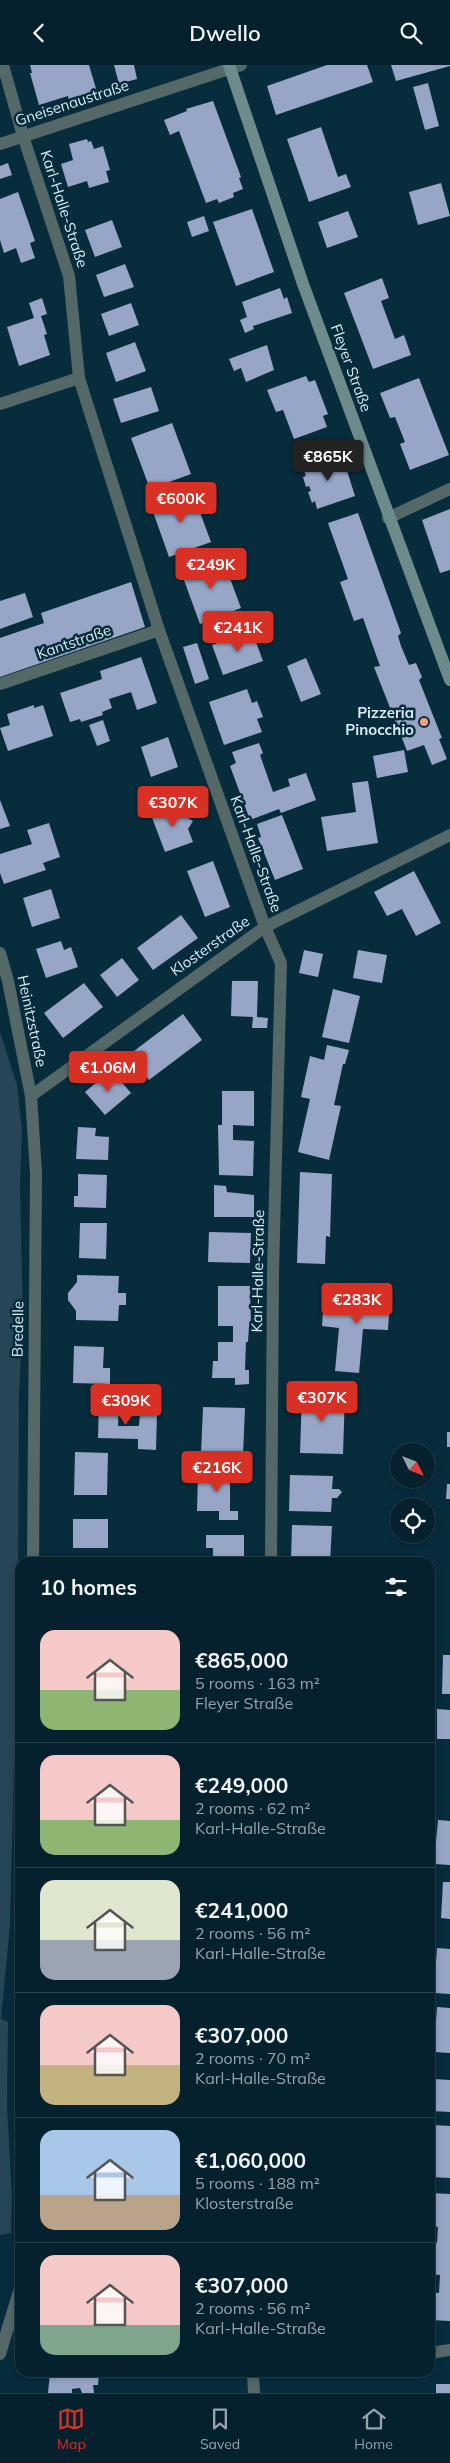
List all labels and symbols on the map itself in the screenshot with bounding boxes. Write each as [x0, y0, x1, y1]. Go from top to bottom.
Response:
street label: Gneisenaustraße [13, 75, 131, 130]
street label: Karl-Halle-Straße [36, 148, 92, 270]
street label: Fleyer Straße [327, 321, 376, 414]
pin: €865K [293, 439, 363, 482]
pin: €600K [146, 481, 216, 524]
pin: €249K [176, 547, 246, 590]
pin: €241K [203, 611, 273, 653]
street label: Kantstraße [34, 620, 113, 663]
place label: Pizzeria Pinocchio [345, 703, 414, 739]
marker: Pizzeria Pinocchio [418, 716, 430, 728]
pin: €307K [138, 785, 208, 828]
street label: Karl-Halle-Straße [227, 793, 286, 915]
street label: Klosterstraße [166, 911, 253, 980]
street label: Heinitzstraße [14, 973, 51, 1068]
pin: €1.06M [67, 1051, 149, 1093]
street label: Karl-Halle-Straße [247, 1210, 268, 1332]
pin: €283K [322, 1283, 392, 1325]
street label: Bredelle [8, 1301, 27, 1357]
pin: €307K [287, 1381, 357, 1423]
pin: €309K [91, 1383, 161, 1426]
north arrow [390, 1443, 435, 1487]
pin: €216K [182, 1451, 252, 1493]

